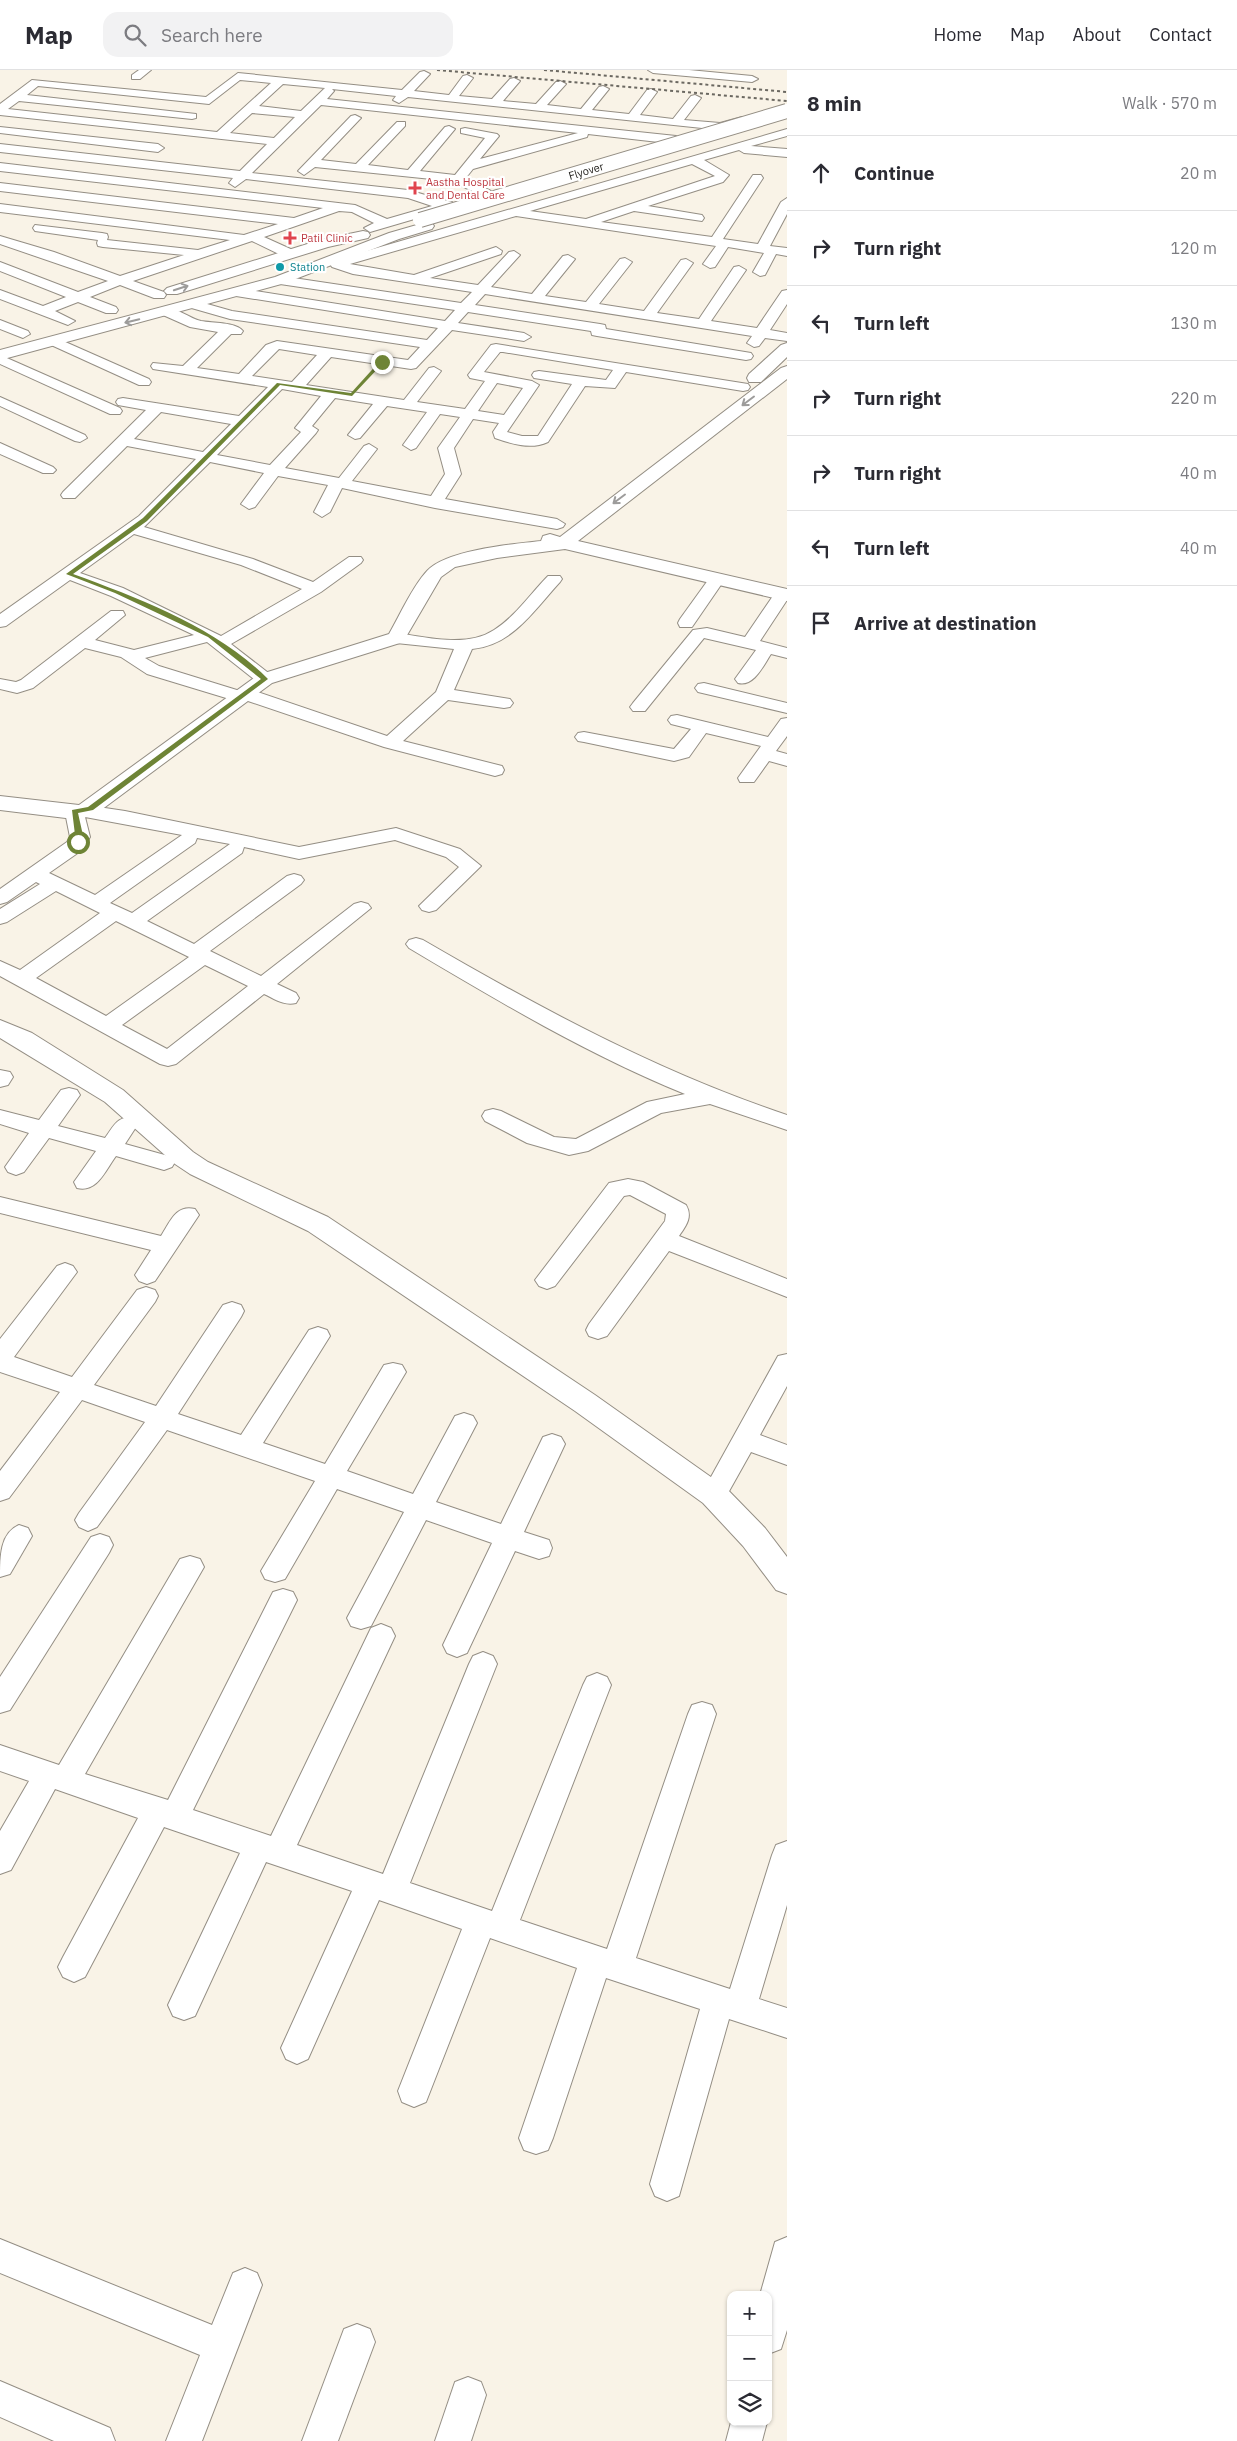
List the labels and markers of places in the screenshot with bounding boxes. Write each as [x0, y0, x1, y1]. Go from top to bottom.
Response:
place label: Aastha Hospital and Dental Care [426, 175, 505, 202]
marker: Aastha Hospital and Dental Care [408, 181, 422, 195]
marker: Patil Clinic [283, 231, 297, 245]
place label: Patil Clinic [301, 231, 353, 245]
place label: Station [290, 260, 325, 274]
marker: Station [274, 261, 286, 273]

